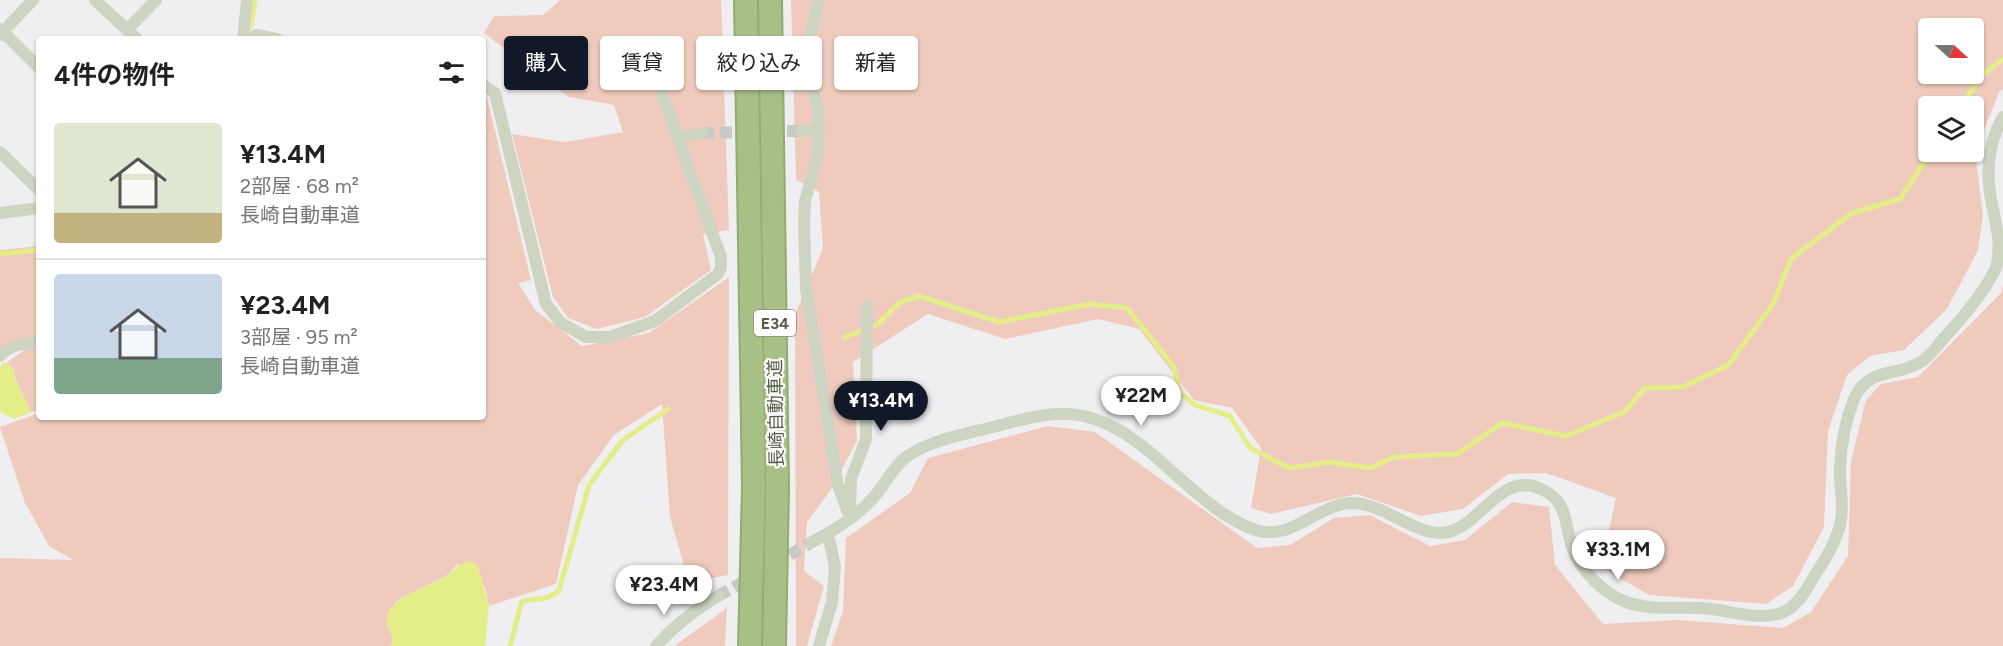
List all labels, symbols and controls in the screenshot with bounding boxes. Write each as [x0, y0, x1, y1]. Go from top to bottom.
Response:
north arrow [1918, 18, 1984, 84]
map controls [1918, 18, 1984, 162]
chip: 購入 [504, 36, 588, 90]
chip: 賃貸 [600, 36, 684, 90]
chip: 絞り込み [696, 36, 822, 90]
chip: 新着 [834, 36, 918, 90]
icon: filters [435, 56, 468, 89]
text: 4件の物件 [54, 59, 174, 91]
button: layers [1918, 96, 1984, 162]
text: ¥13.4M [240, 138, 326, 170]
icon: home [102, 147, 174, 219]
text: 2部屋 · 68 m² [240, 174, 359, 198]
text: 長崎自動車道 [240, 203, 360, 227]
text: ¥23.4M [240, 289, 330, 321]
icon: home [102, 298, 174, 370]
road number: E34 [754, 310, 796, 336]
text: 3部屋 · 95 m² [240, 325, 358, 349]
text: 長崎自動車道 [240, 354, 360, 378]
street label: 長崎自動車道 [764, 359, 788, 467]
pin: ¥22M [1105, 376, 1177, 427]
pin: ¥13.4M [832, 381, 930, 432]
text: ¥22M [1115, 383, 1167, 407]
text: ¥13.4M [848, 388, 914, 412]
pin: ¥33.1M [1569, 530, 1667, 581]
text: ¥33.1M [1586, 537, 1650, 561]
pin: ¥23.4M [615, 565, 713, 616]
text: ¥23.4M [629, 572, 699, 596]

